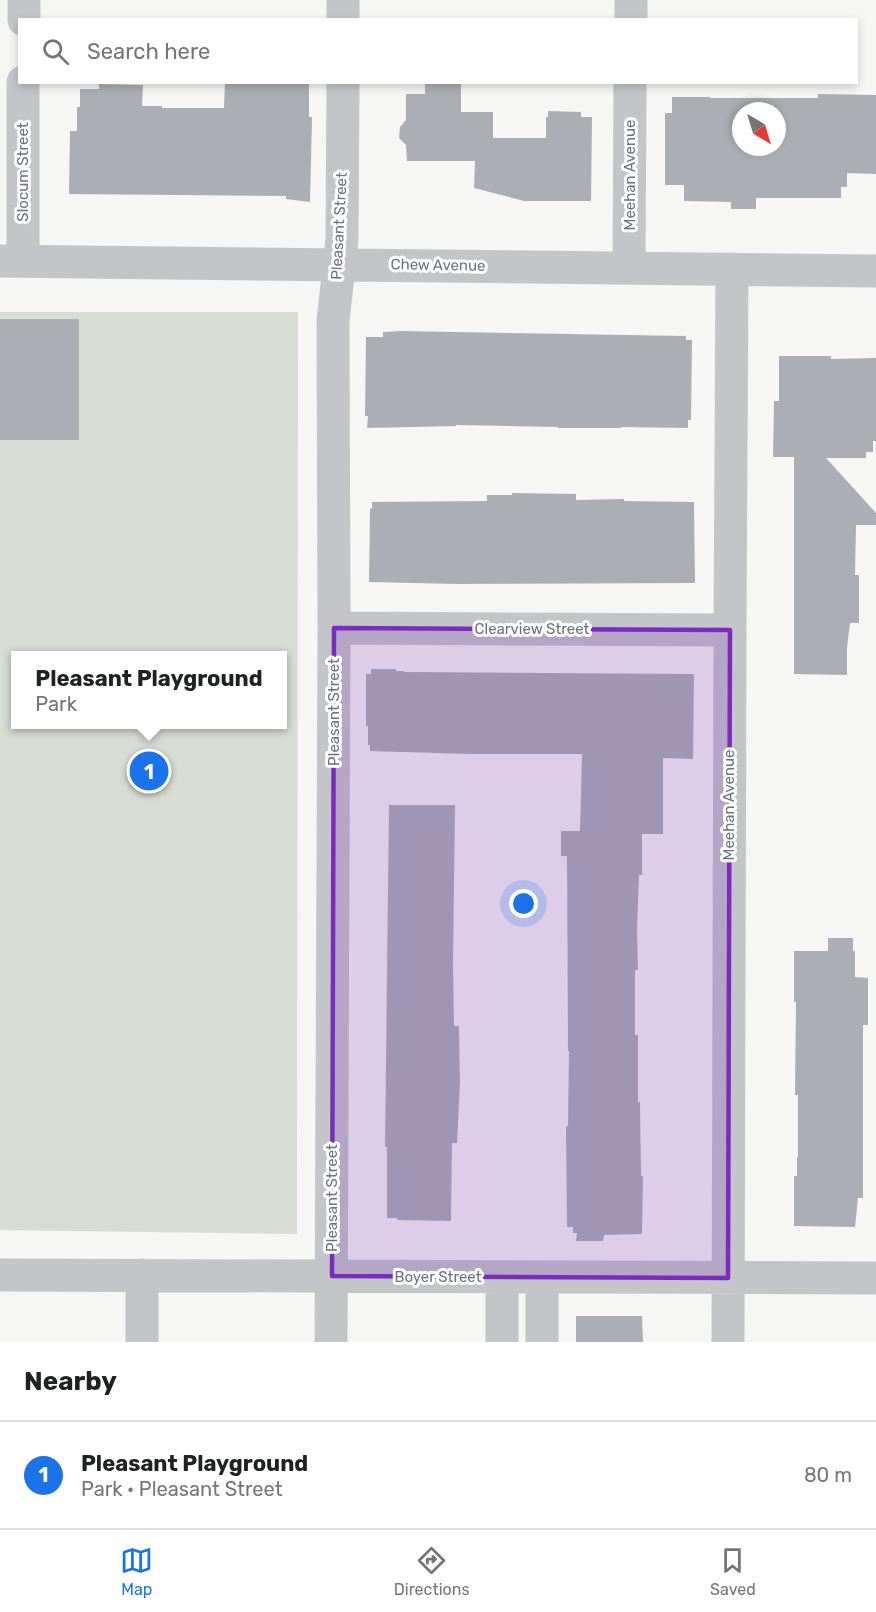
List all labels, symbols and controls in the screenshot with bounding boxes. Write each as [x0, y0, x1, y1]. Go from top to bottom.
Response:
search box [18, 18, 858, 84]
icon: search [39, 35, 72, 68]
text: Search here [87, 38, 210, 65]
north arrow [732, 102, 786, 156]
street label: Meehan Avenue [621, 119, 639, 231]
street label: Slocum Street [14, 122, 32, 222]
street label: Pleasant Street [327, 172, 351, 280]
street label: Chew Avenue [390, 255, 486, 275]
street label: Clearview Street [475, 620, 590, 638]
popup [11, 651, 287, 729]
street label: Pleasant Street [325, 658, 343, 766]
text: Pleasant Playground [35, 665, 263, 692]
text: Park [35, 692, 77, 716]
pin: 1 [130, 748, 168, 794]
street label: Meehan Avenue [720, 749, 738, 861]
your location [509, 889, 538, 918]
street label: Pleasant Street [323, 1144, 341, 1252]
street label: Boyer Street [394, 1268, 482, 1286]
text: Nearby [24, 1366, 117, 1397]
text: Pleasant Playground [81, 1450, 308, 1477]
text: 1 [39, 1463, 48, 1487]
text: 80 m [804, 1463, 852, 1487]
text: Park · Pleasant Street [81, 1477, 283, 1501]
tab: Map [120, 1544, 153, 1599]
tab: Directions [394, 1544, 470, 1599]
tab: Saved [710, 1544, 756, 1599]

